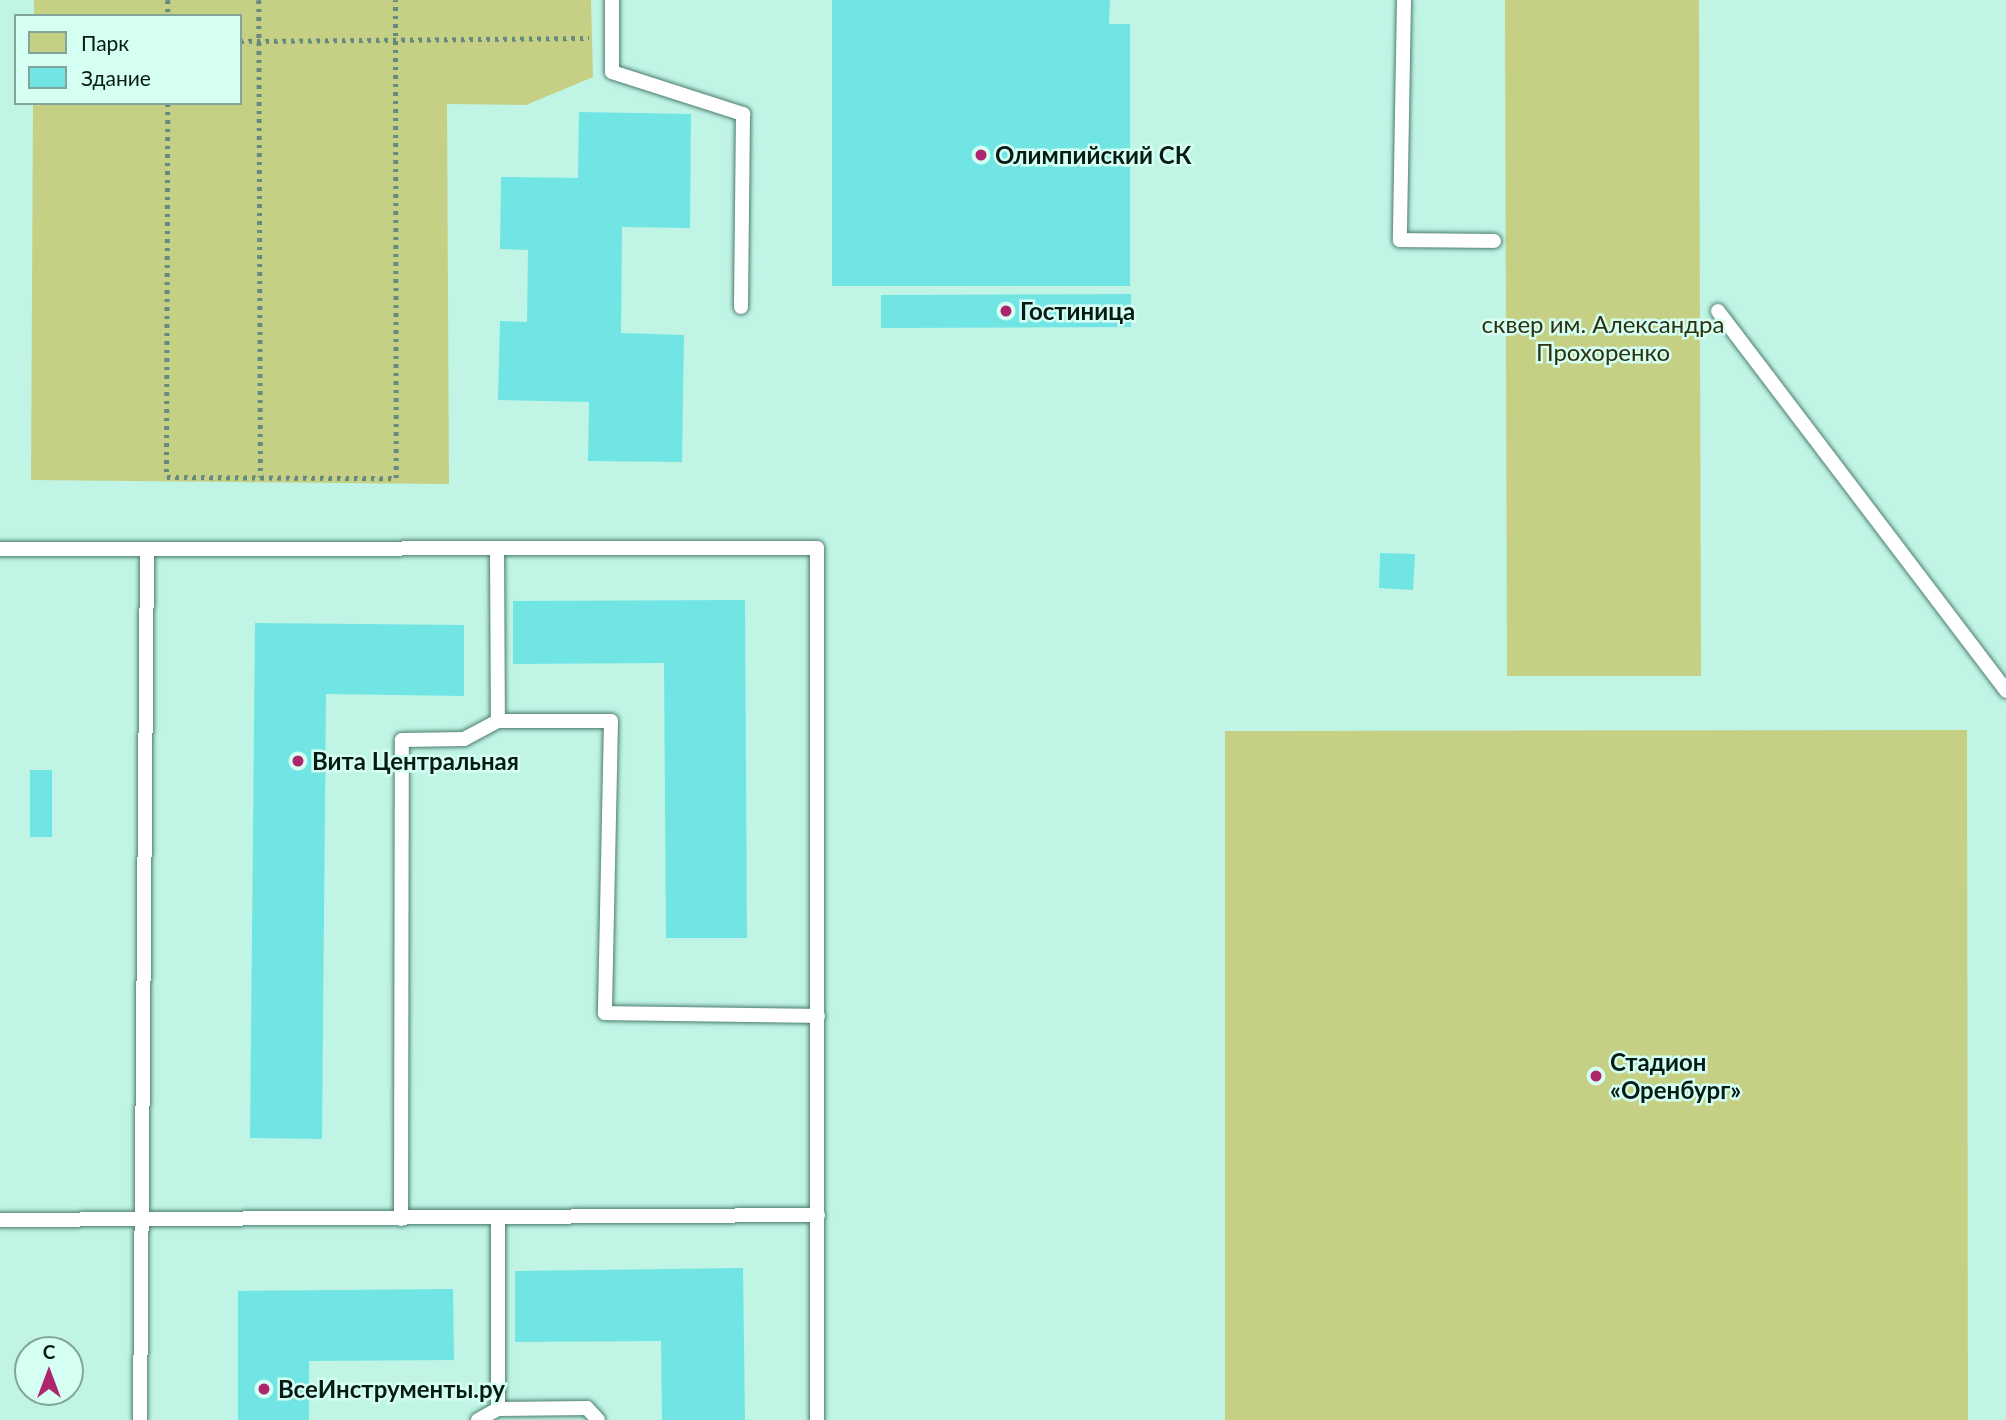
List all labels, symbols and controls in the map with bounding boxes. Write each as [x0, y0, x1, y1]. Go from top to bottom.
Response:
legend [14, 14, 242, 105]
text: Парк [81, 30, 129, 55]
text: Здание [81, 65, 151, 90]
place label: Олимпийский СК [995, 141, 1191, 169]
marker: Олимпийский СК [973, 147, 989, 163]
place label: Гостиница [1020, 297, 1135, 325]
marker: Гостиница [998, 303, 1014, 319]
park label: сквер им. Александра Прохоренко [1482, 310, 1724, 366]
place label: Вита Центральная [312, 747, 519, 775]
marker: Вита Центральная [290, 753, 306, 769]
place label: Стадион «Оренбург» [1610, 1048, 1741, 1104]
marker: Стадион «Оренбург» [1588, 1068, 1604, 1084]
north arrow [14, 1336, 84, 1406]
text: С [43, 1340, 55, 1363]
place label: ВсеИнструменты.ру [278, 1375, 505, 1403]
marker: ВсеИнструменты.ру [256, 1381, 272, 1397]

